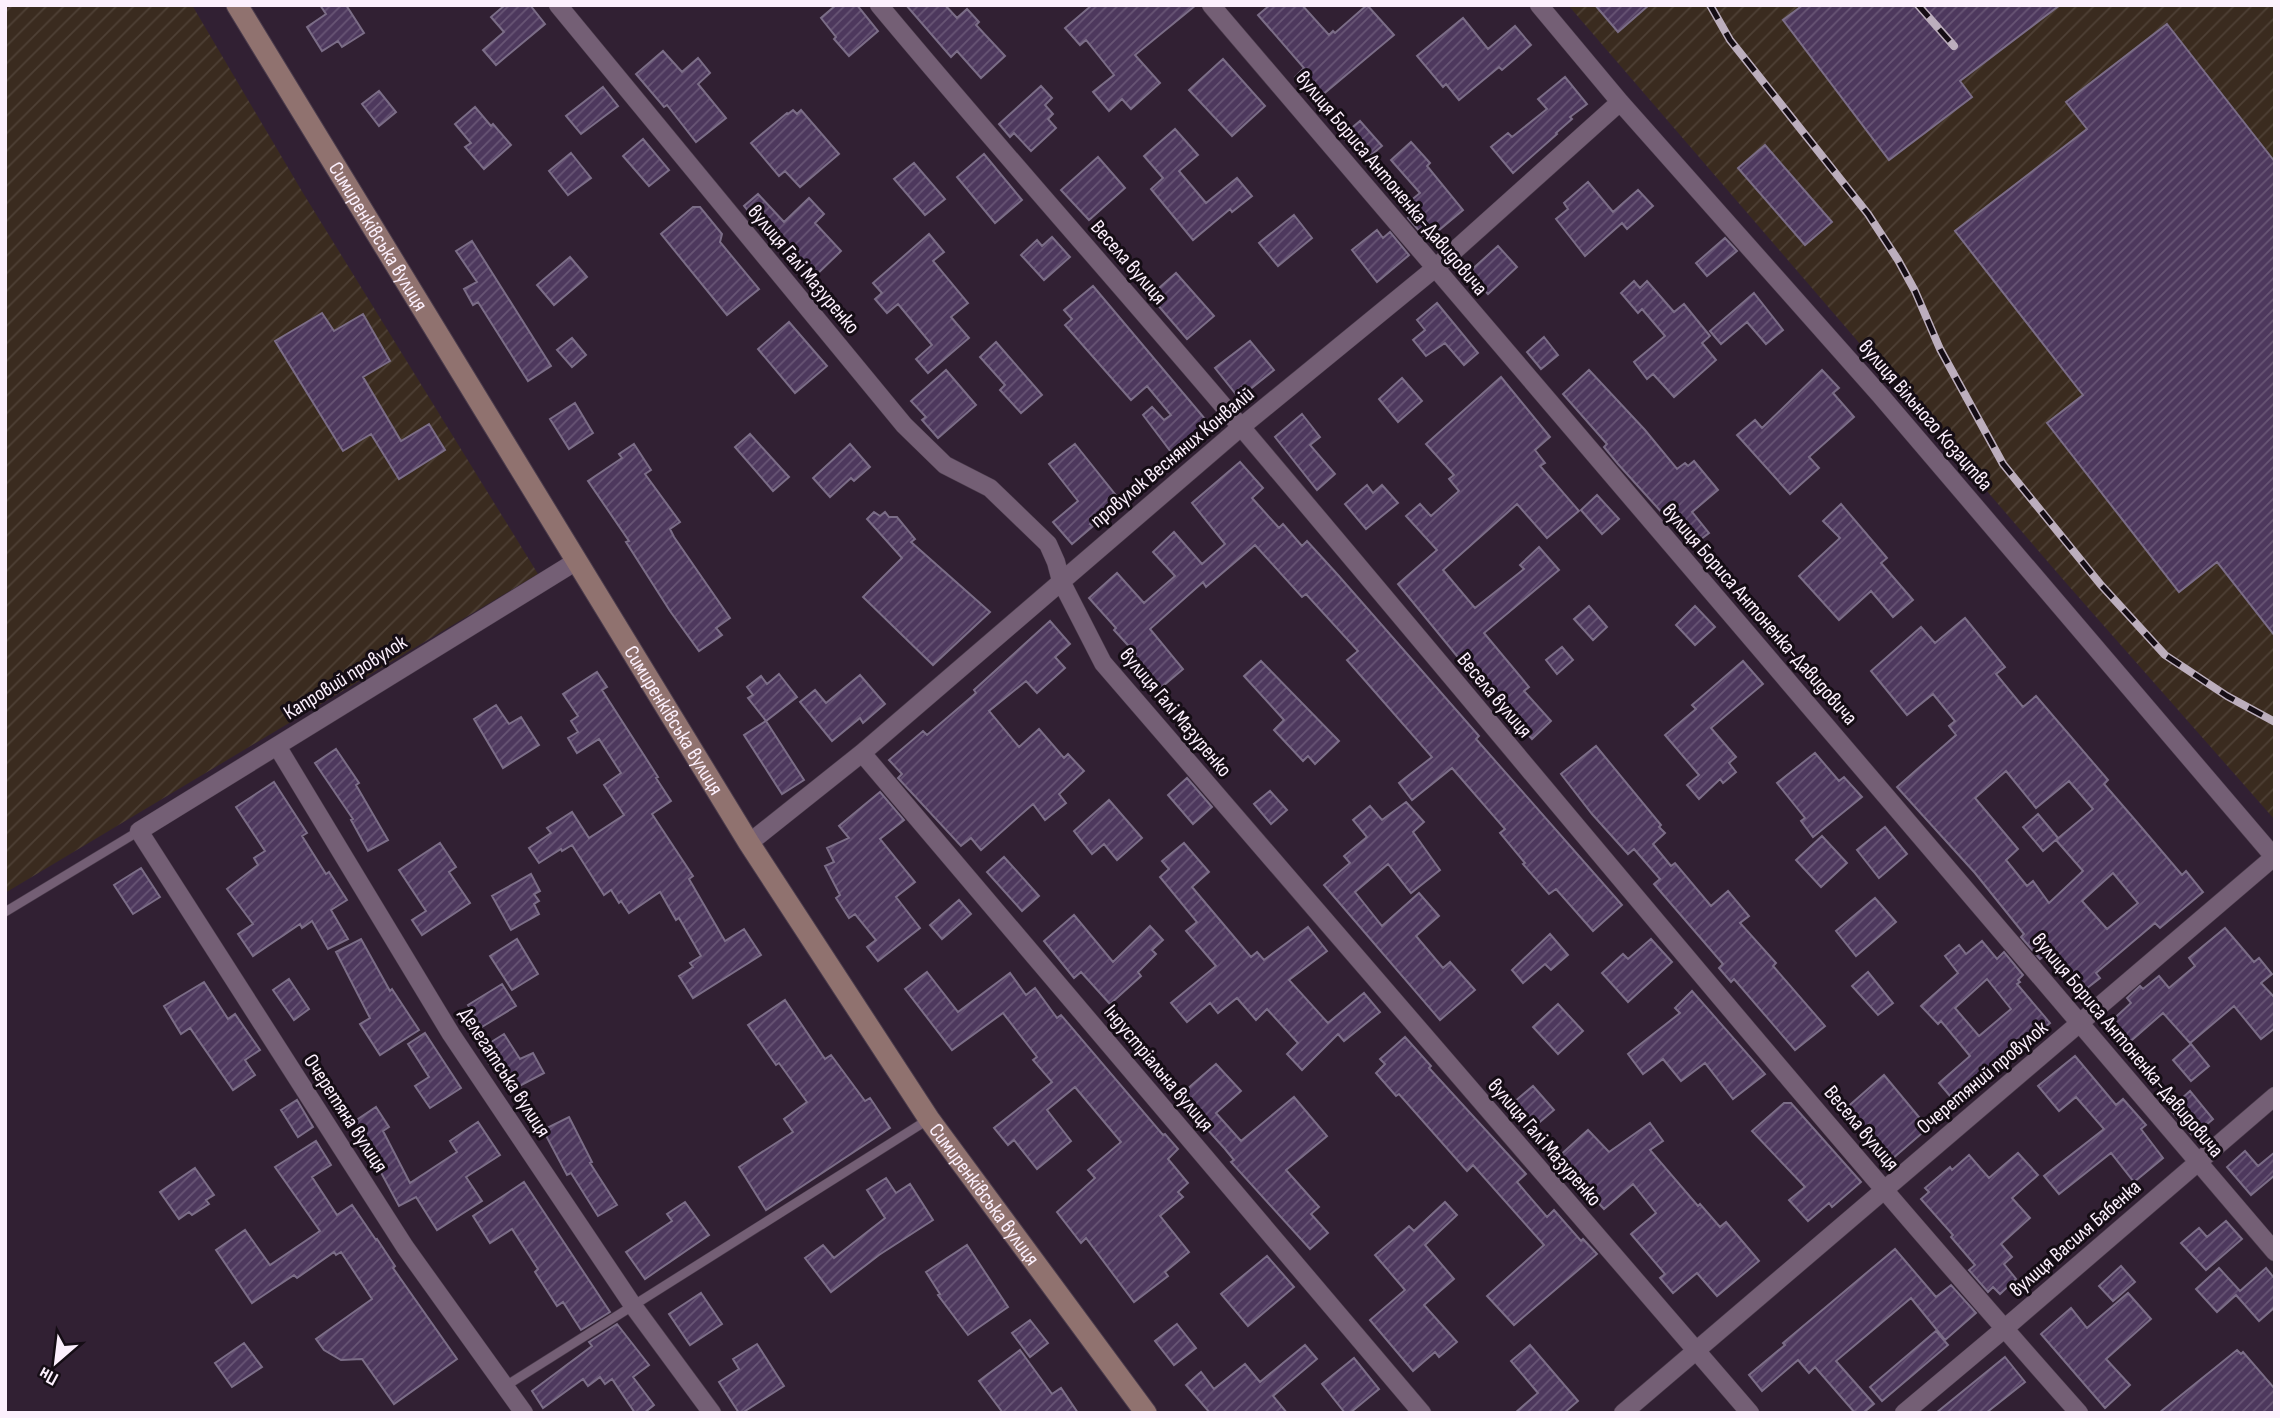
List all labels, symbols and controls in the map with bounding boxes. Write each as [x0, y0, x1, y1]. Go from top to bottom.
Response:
street label: вулиця Бориса Антоненка-Давидовича [1290, 66, 1493, 301]
street label: Симиренківська вулиця [323, 157, 433, 316]
street label: вулиця Галі Мазуренко [742, 200, 865, 339]
street label: Весела вулиця [1085, 215, 1172, 310]
street label: вулиця Вільного Козацтва [1853, 335, 1998, 496]
street label: провулок Весняних Конвалій [1085, 382, 1259, 533]
street label: вулиця Бориса Антоненка-Давидовича [1657, 499, 1863, 730]
street label: Капровий провулок [279, 630, 412, 725]
street label: Симиренківська вулиця [618, 641, 729, 800]
street label: вулиця Галі Мазуренко [1114, 643, 1237, 782]
street label: Весела вулиця [1452, 648, 1537, 743]
street label: вулиця Бориса Антоненка-Давидовича [2026, 928, 2229, 1163]
street label: Індустріальна вулиця [1098, 1000, 1219, 1137]
street label: Делегатська вулиця [453, 1003, 556, 1142]
street label: Очеретяний провулок [1912, 1015, 2053, 1139]
street label: Очеретяна вулиця [298, 1049, 393, 1177]
street label: вулиця Галі Мазуренко [1482, 1073, 1607, 1211]
street label: Весела вулиця [1819, 1081, 1904, 1176]
street label: Симиренківська вулиця [923, 1119, 1045, 1270]
street label: вулиця Василя Бабенка [2005, 1175, 2146, 1302]
north arrow [21, 1327, 91, 1397]
text: Пн [35, 1361, 62, 1390]

